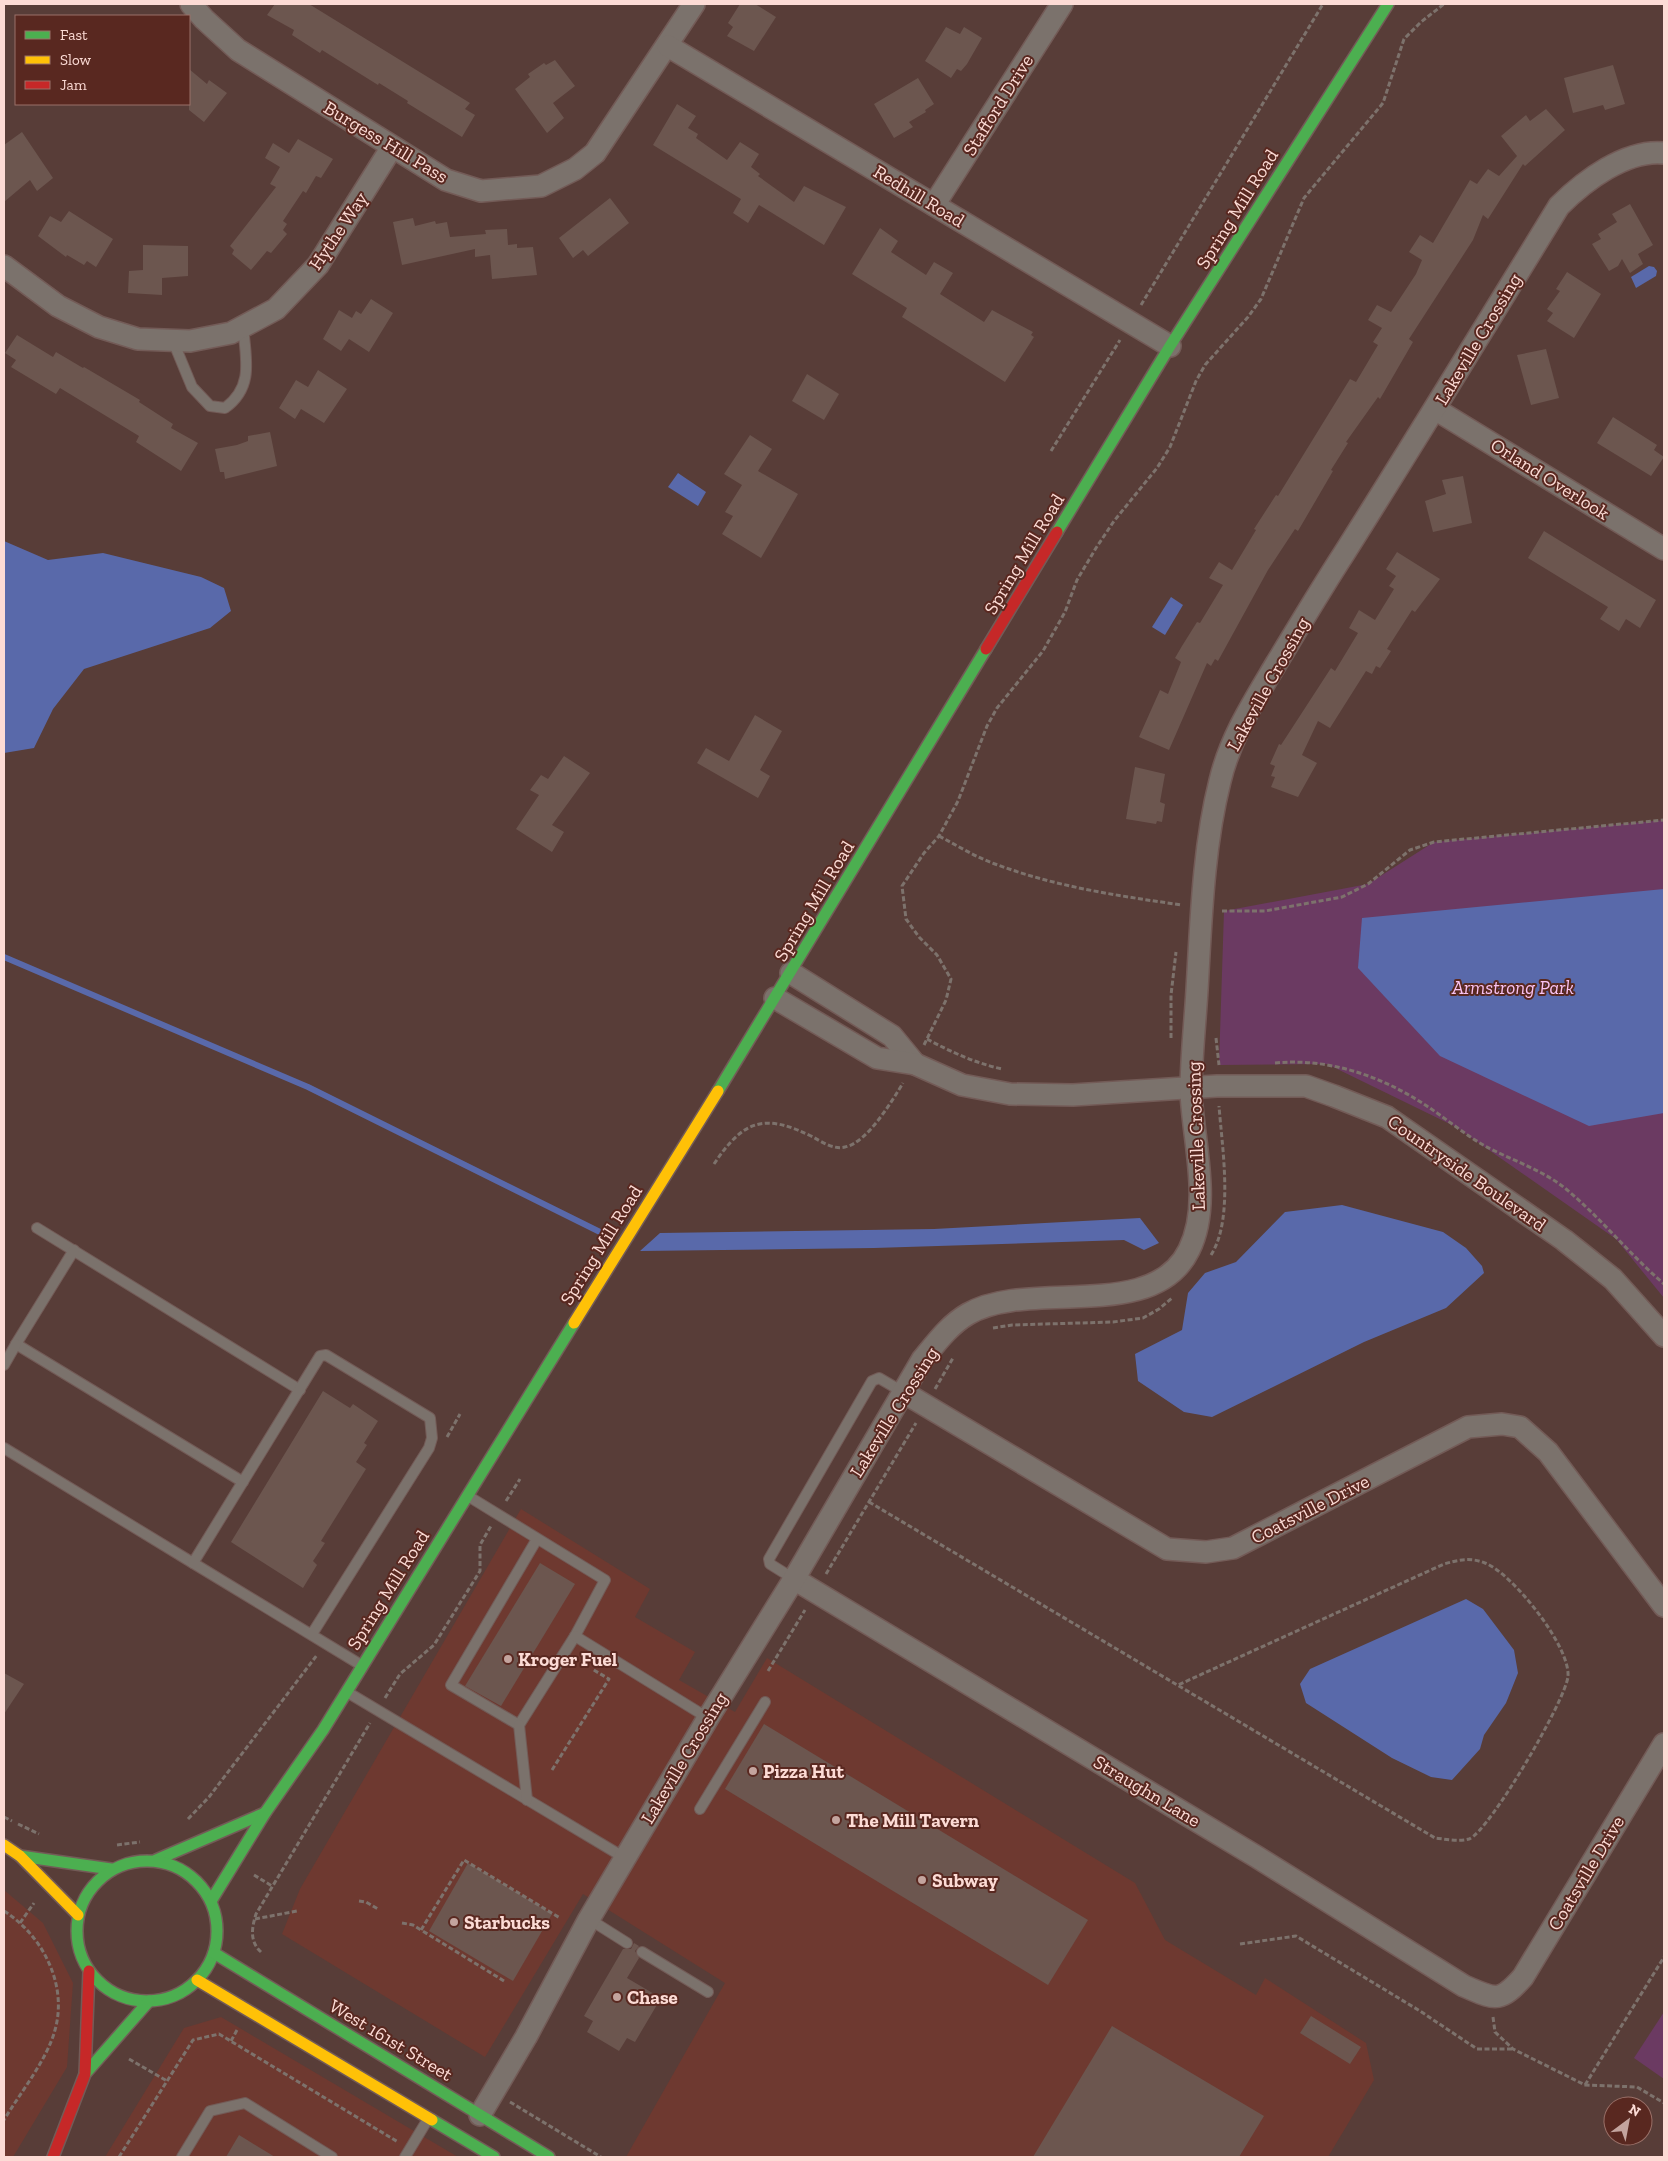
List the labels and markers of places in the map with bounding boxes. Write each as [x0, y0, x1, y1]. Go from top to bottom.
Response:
place label: Kroger Fuel [518, 1648, 618, 1671]
marker: Kroger Fuel [502, 1653, 514, 1665]
place label: Pizza Hut [763, 1760, 845, 1783]
marker: Pizza Hut [747, 1765, 759, 1777]
place label: The Mill Tavern [846, 1809, 980, 1832]
marker: The Mill Tavern [830, 1814, 842, 1826]
place label: Subway [932, 1869, 998, 1892]
marker: Subway [916, 1874, 928, 1886]
place label: Starbucks [464, 1911, 550, 1934]
marker: Starbucks [448, 1916, 460, 1928]
place label: Chase [627, 1986, 678, 2009]
marker: Chase [611, 1991, 623, 2003]

